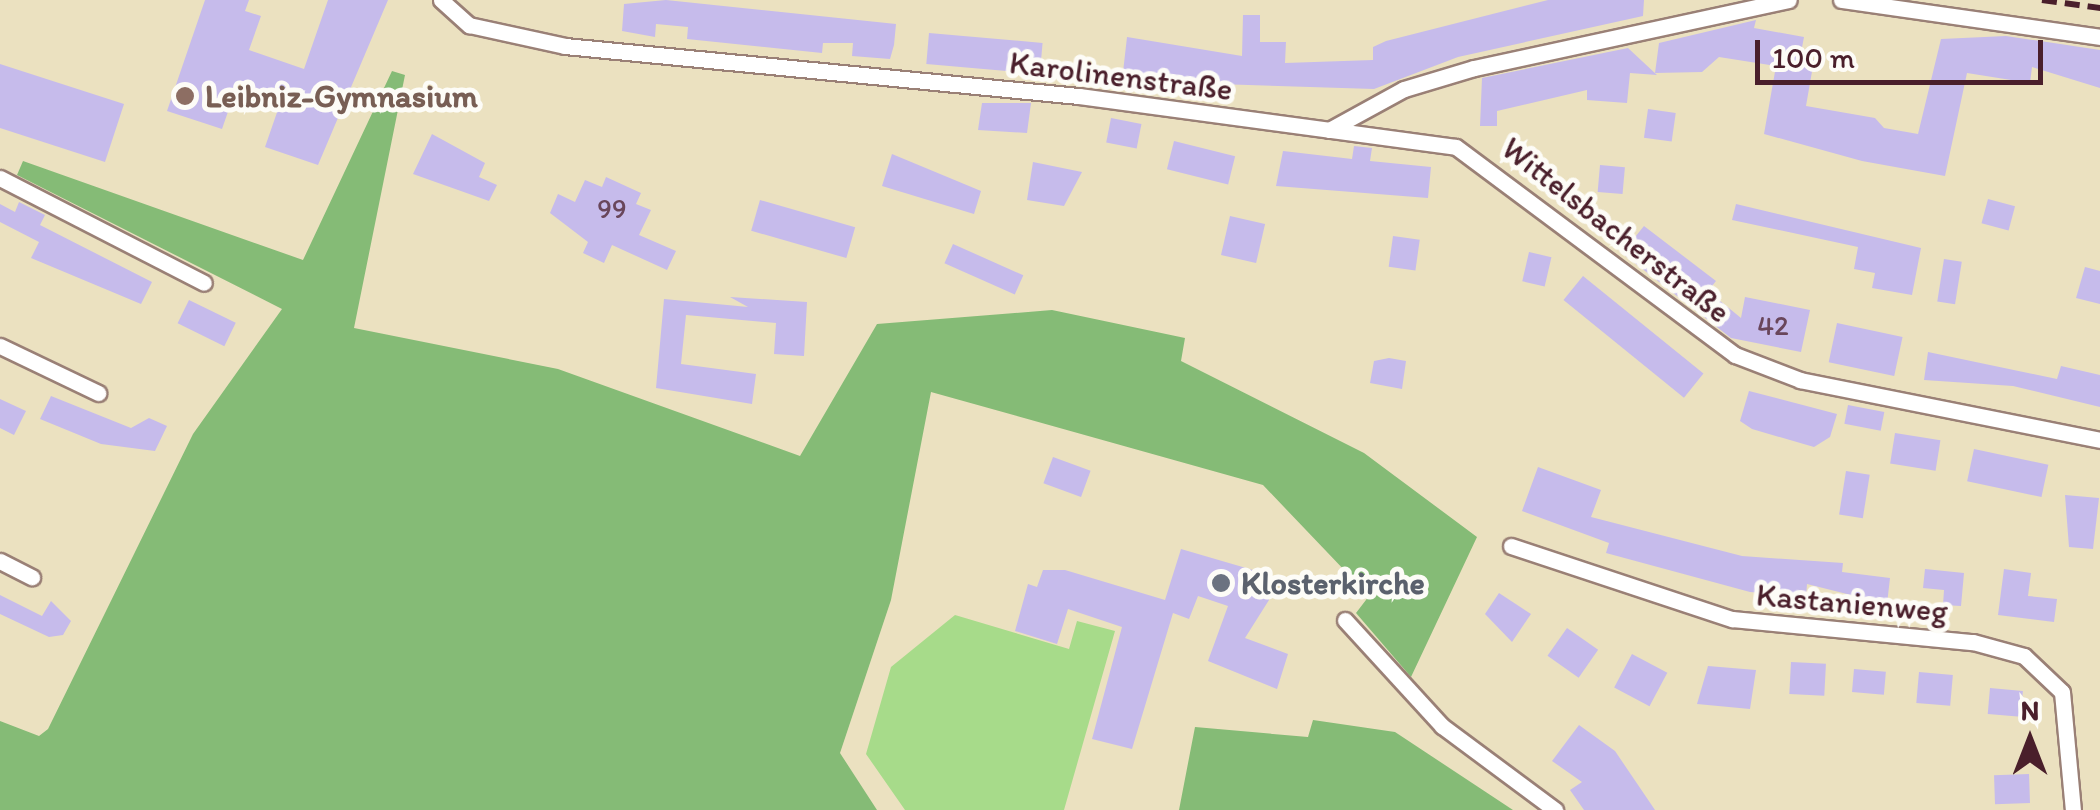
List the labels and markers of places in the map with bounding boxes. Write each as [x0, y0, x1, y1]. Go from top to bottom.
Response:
place label: Leibniz-Gymnasium [205, 77, 478, 115]
marker: Leibniz-Gymnasium [174, 85, 196, 107]
place label: Klosterkirche [1241, 564, 1425, 602]
marker: Klosterkirche [1210, 572, 1232, 594]

